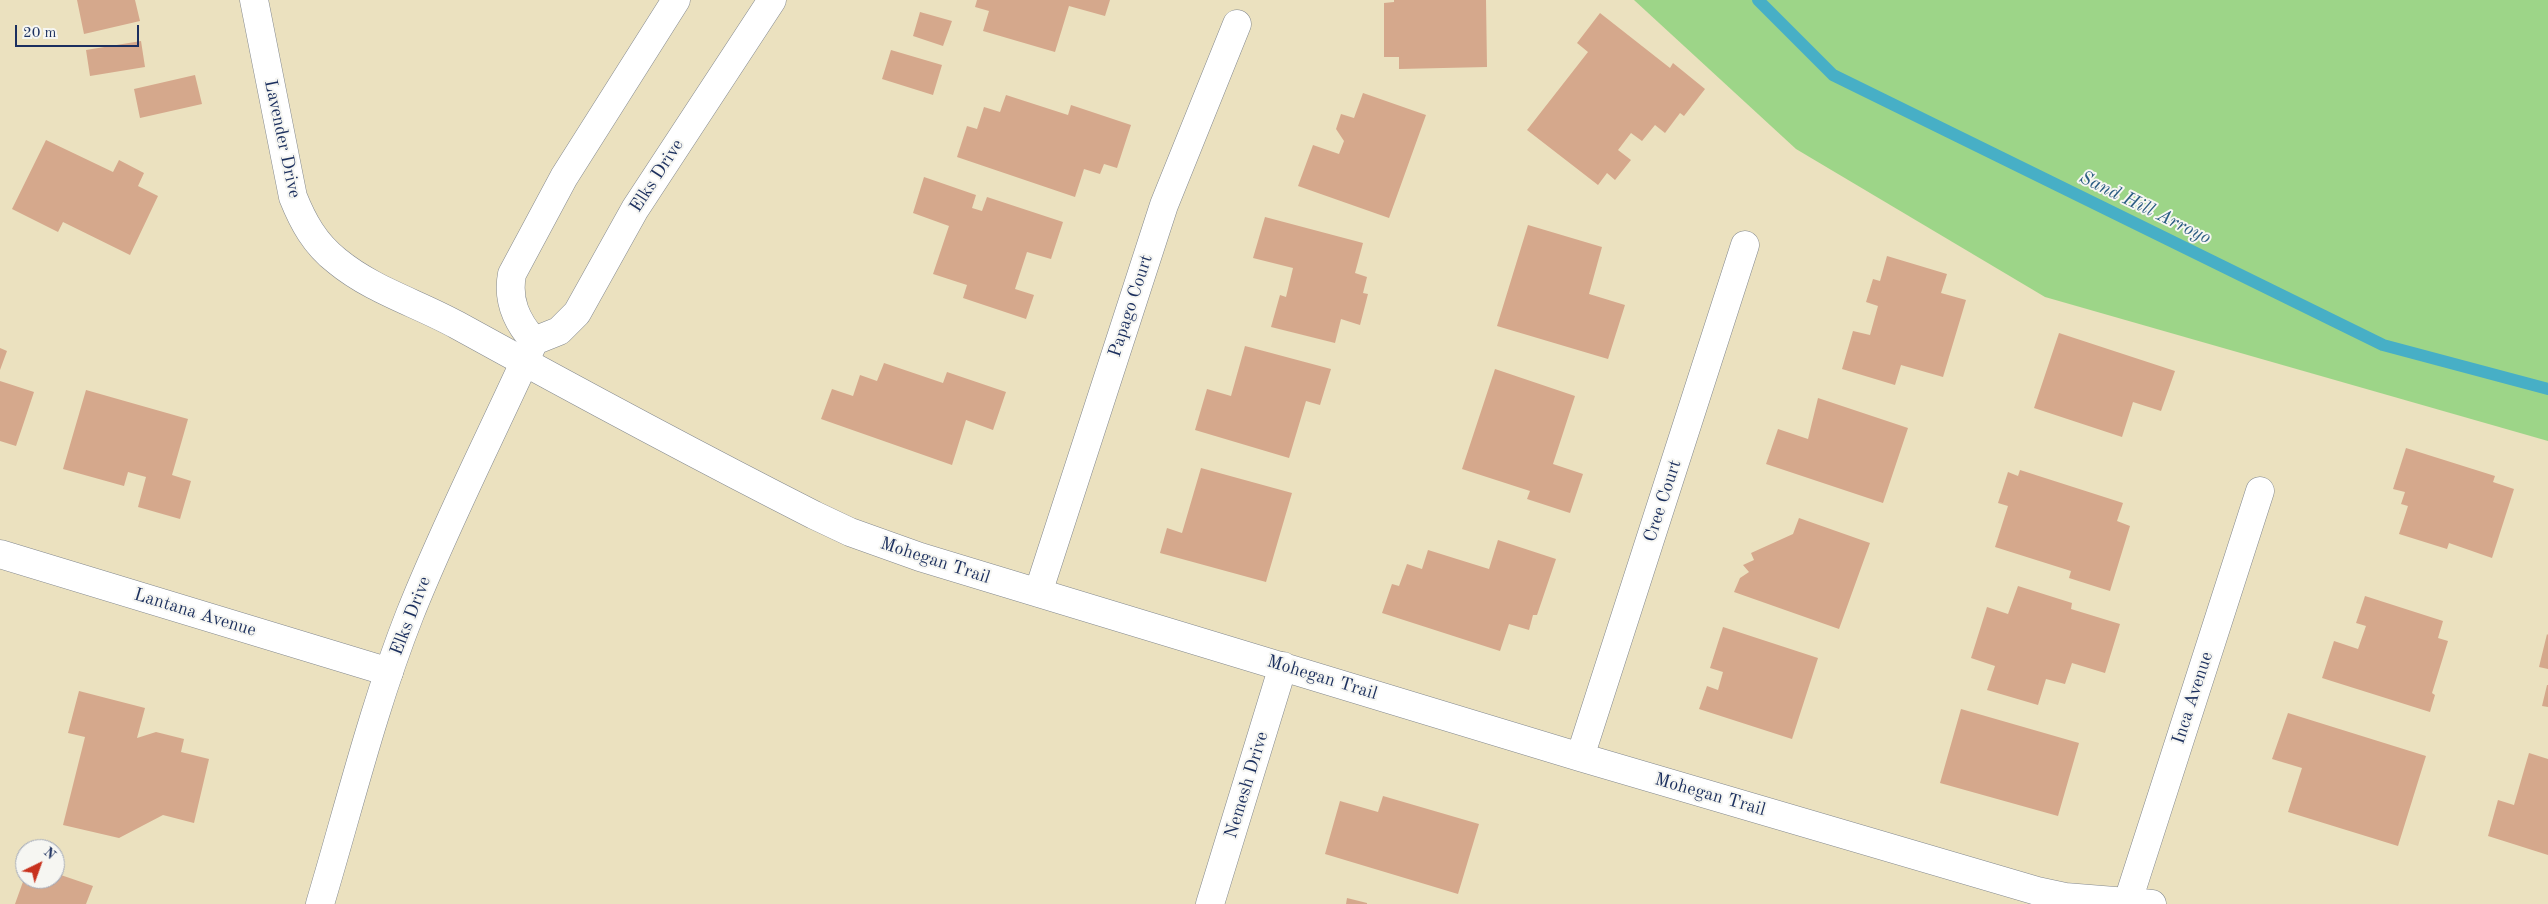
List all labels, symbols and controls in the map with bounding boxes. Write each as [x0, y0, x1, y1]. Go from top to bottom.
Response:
scale bar [18, 15, 141, 47]
text: 20 m [23, 26, 57, 41]
street label: Lavender Drive [259, 78, 305, 200]
street label: Elks Drive [625, 135, 689, 217]
water label: Sand Hill Arroyo [2075, 166, 2215, 250]
street label: Papago Court [1104, 252, 1158, 360]
street label: Cree Court [1640, 457, 1686, 545]
street label: Mohegan Trail [877, 533, 993, 589]
street label: Elks Drive [386, 574, 436, 658]
street label: Lantana Avenue [131, 584, 259, 642]
street label: Inca Avenue [2168, 649, 2218, 747]
street label: Mohegan Trail [1264, 651, 1380, 705]
street label: Nemesh Drive [1221, 729, 1273, 841]
street label: Mohegan Trail [1652, 769, 1768, 821]
north arrow [15, 839, 65, 889]
text: N [41, 845, 58, 862]

